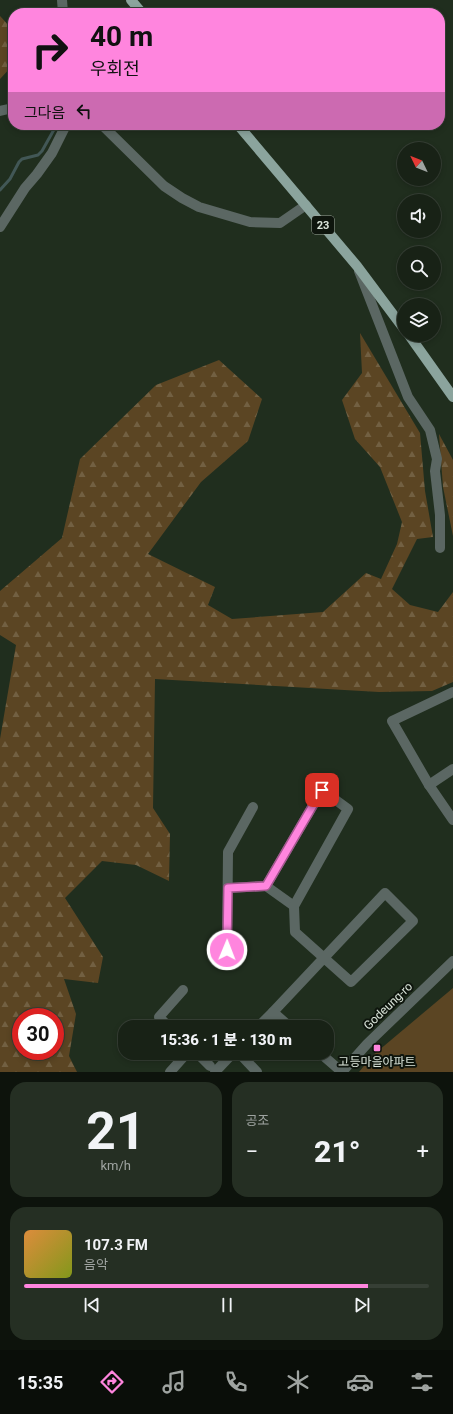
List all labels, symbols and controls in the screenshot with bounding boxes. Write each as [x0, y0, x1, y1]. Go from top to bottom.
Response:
text: 40 m [90, 20, 153, 53]
icon: right [24, 24, 76, 76]
text: 우회전 [90, 58, 140, 79]
icon: left [73, 100, 95, 122]
text: 그다음 [24, 104, 65, 122]
north arrow [397, 142, 441, 186]
map controls [397, 142, 441, 342]
button: sound [397, 194, 441, 238]
road number: 23 [312, 216, 334, 234]
button: search [397, 246, 441, 290]
button: layers [397, 298, 441, 342]
pin [305, 773, 339, 807]
icon: arrive [311, 779, 333, 801]
position arrow [206, 929, 248, 971]
street label: Godeung-ro [361, 979, 415, 1033]
speed limit sign: 30 [12, 1008, 64, 1060]
text: 15:36 · 1 분 · 130 m [160, 1031, 292, 1049]
marker: 고등마을아파트 [372, 1043, 382, 1053]
place label: 고등마을아파트 [338, 1055, 416, 1069]
text: 21 [86, 1101, 146, 1162]
text: 공조 [246, 1113, 269, 1128]
text: 21° [314, 1134, 361, 1169]
text: − [246, 1139, 258, 1164]
text: + [417, 1139, 429, 1164]
text: km/h [100, 1158, 131, 1173]
text: 107.3 FM [84, 1236, 148, 1254]
text: 음악 [84, 1257, 108, 1272]
icon: previous [81, 1294, 103, 1316]
icon: pause [216, 1294, 238, 1316]
icon: next [351, 1294, 373, 1316]
icon: directions [98, 1368, 126, 1396]
icon: music [160, 1368, 188, 1396]
icon: phone [222, 1368, 250, 1396]
icon: climate [284, 1368, 312, 1396]
icon: car [346, 1368, 374, 1396]
icon: filters [408, 1368, 436, 1396]
text: 15:35 [17, 1372, 63, 1393]

